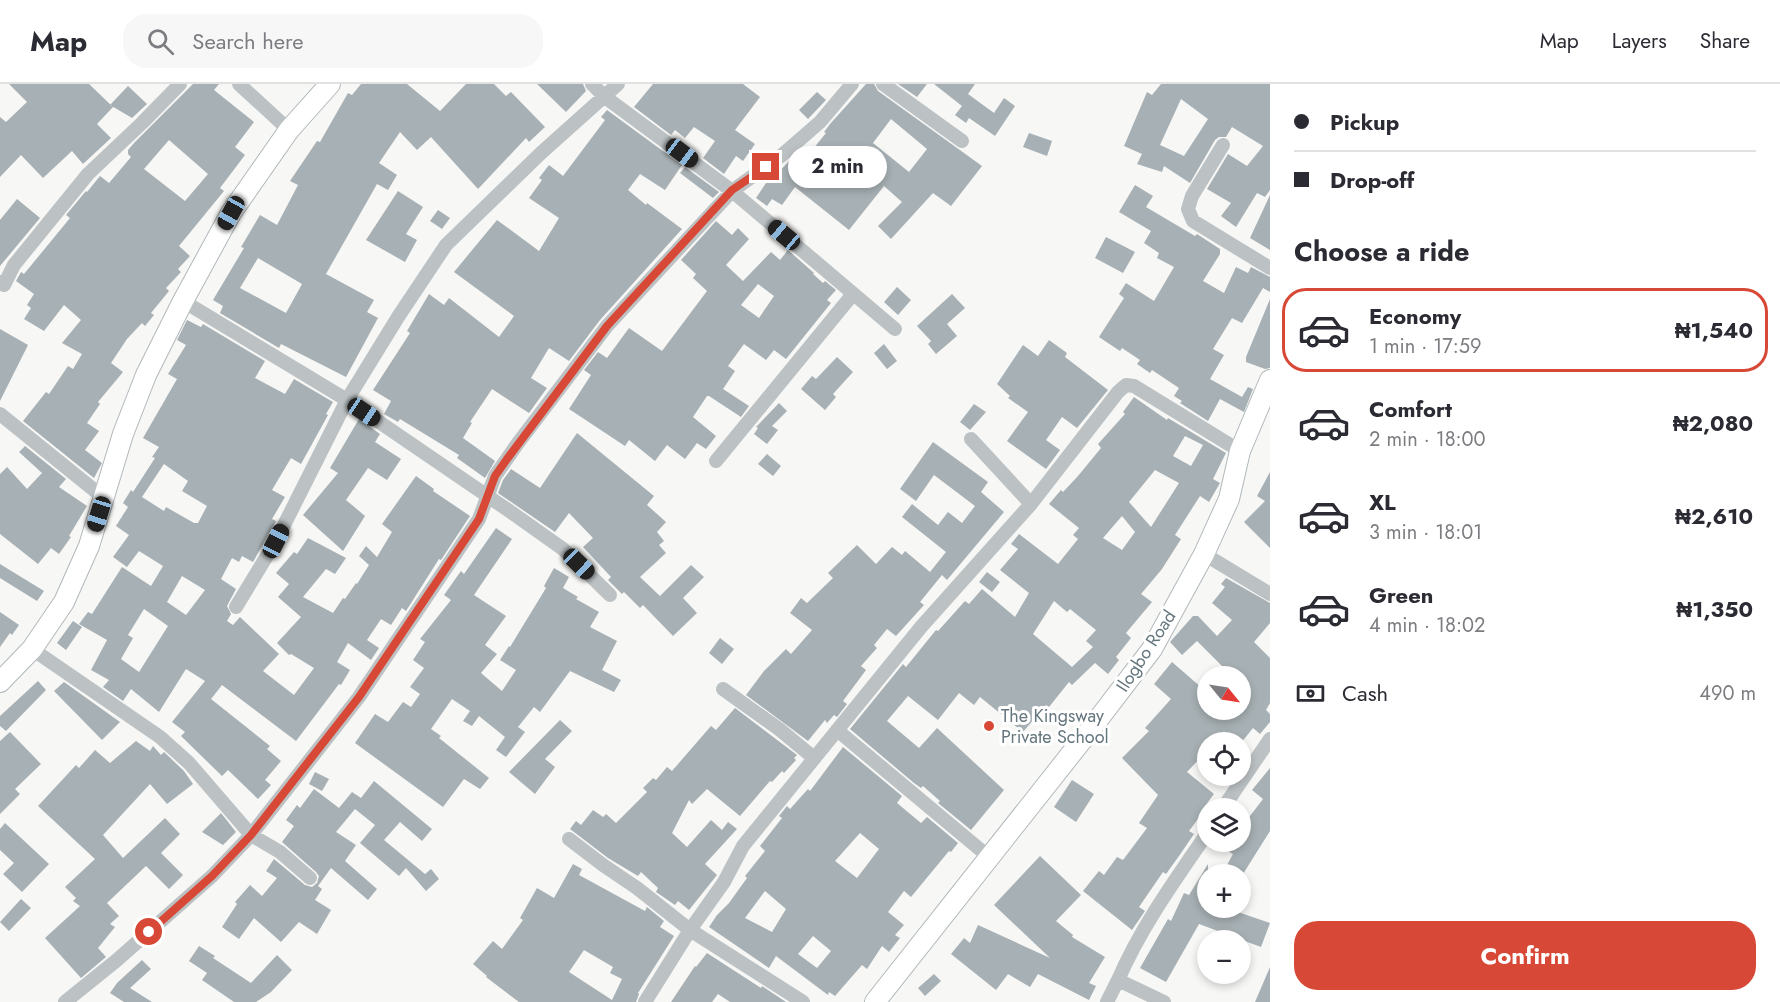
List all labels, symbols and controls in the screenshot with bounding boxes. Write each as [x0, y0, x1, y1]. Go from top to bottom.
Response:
search box [123, 14, 543, 68]
text: Map [30, 21, 87, 62]
icon: search [144, 25, 177, 58]
text: Search here [192, 25, 304, 57]
text: Map [1540, 26, 1579, 56]
text: Layers [1612, 26, 1667, 56]
text: Share [1700, 26, 1750, 56]
text: Pickup [1330, 106, 1399, 138]
car [662, 135, 702, 171]
callout: 2 min [787, 146, 886, 188]
text: 2 min [811, 152, 864, 181]
route end [752, 153, 779, 180]
text: Drop-off [1330, 164, 1414, 196]
car [214, 193, 248, 233]
car [764, 217, 804, 253]
text: Choose a ride [1294, 232, 1469, 271]
text: Economy [1369, 300, 1461, 332]
icon: car [1297, 303, 1351, 357]
text: ₦1,540 [1675, 314, 1753, 346]
text: 1 min · 17:59 [1369, 332, 1482, 361]
text: Comfort [1369, 393, 1452, 425]
car [344, 394, 384, 430]
icon: car [1297, 396, 1351, 450]
text: ₦2,080 [1673, 407, 1753, 439]
text: 2 min · 18:00 [1369, 425, 1486, 454]
text: XL [1369, 486, 1396, 518]
icon: car [1297, 489, 1351, 543]
car [85, 494, 113, 534]
text: ₦2,610 [1675, 500, 1753, 532]
text: 3 min · 18:01 [1369, 518, 1482, 547]
car [260, 521, 292, 561]
car [560, 545, 598, 583]
text: Green [1369, 579, 1433, 611]
icon: car [1297, 582, 1351, 636]
text: ₦1,350 [1676, 593, 1753, 625]
street label: Ilogbo Road [1110, 605, 1182, 697]
text: 4 min · 18:02 [1369, 611, 1485, 640]
north arrow [1197, 666, 1251, 720]
map controls [1197, 666, 1251, 984]
icon: cash [1294, 677, 1327, 710]
text: Cash [1342, 677, 1388, 709]
text: 490 m [1699, 679, 1756, 708]
place label: The Kingsway Private School [1001, 703, 1109, 750]
marker: The Kingsway Private School [982, 719, 996, 733]
button: locate [1197, 732, 1251, 786]
button: layers [1197, 798, 1251, 852]
button: + [1197, 864, 1251, 918]
route start [135, 918, 162, 945]
button: Confirm [1294, 921, 1756, 990]
button: − [1197, 930, 1251, 984]

